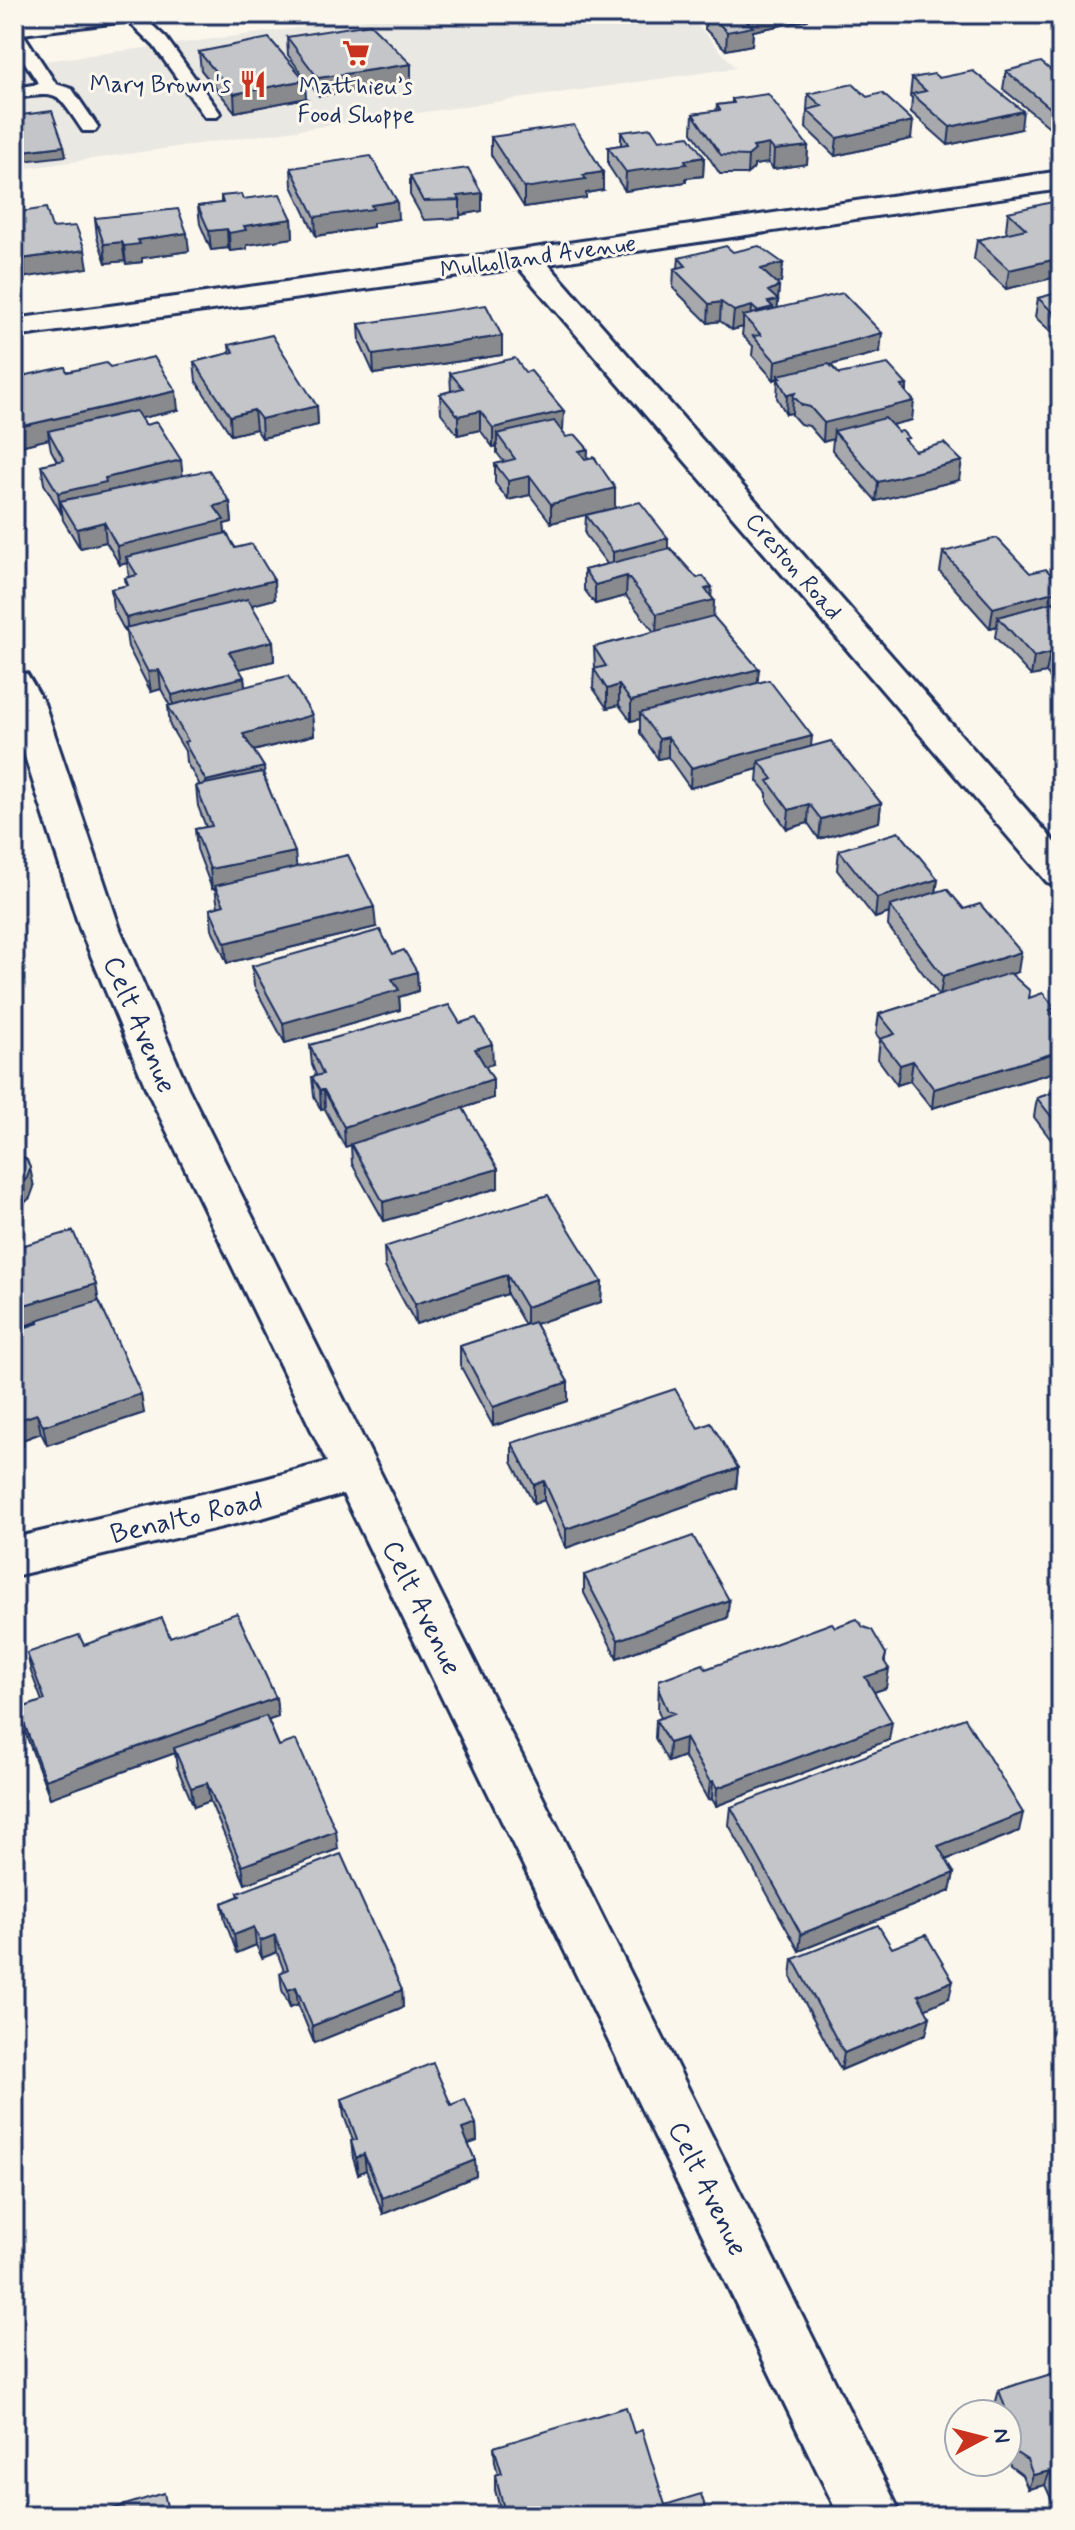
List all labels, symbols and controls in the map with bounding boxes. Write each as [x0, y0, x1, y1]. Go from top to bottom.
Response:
supermarket icon: Matthieu’s Food Shoppe [341, 38, 371, 68]
restaurant icon: Mary Brown's [238, 69, 268, 99]
place label: Mary Brown's [90, 70, 231, 101]
place label: Matthieu’s Food Shoppe [297, 72, 415, 131]
street label: Mulholland Avenue [438, 228, 638, 287]
street label: Creston Road [738, 507, 848, 627]
street label: Celt Avenue [93, 951, 184, 1099]
street label: Benalto Road [107, 1483, 266, 1554]
street label: Celt Avenue [372, 1535, 469, 1682]
street label: Celt Avenue [658, 2116, 755, 2263]
north arrow [943, 2398, 1023, 2478]
text: N [986, 2427, 1016, 2445]

